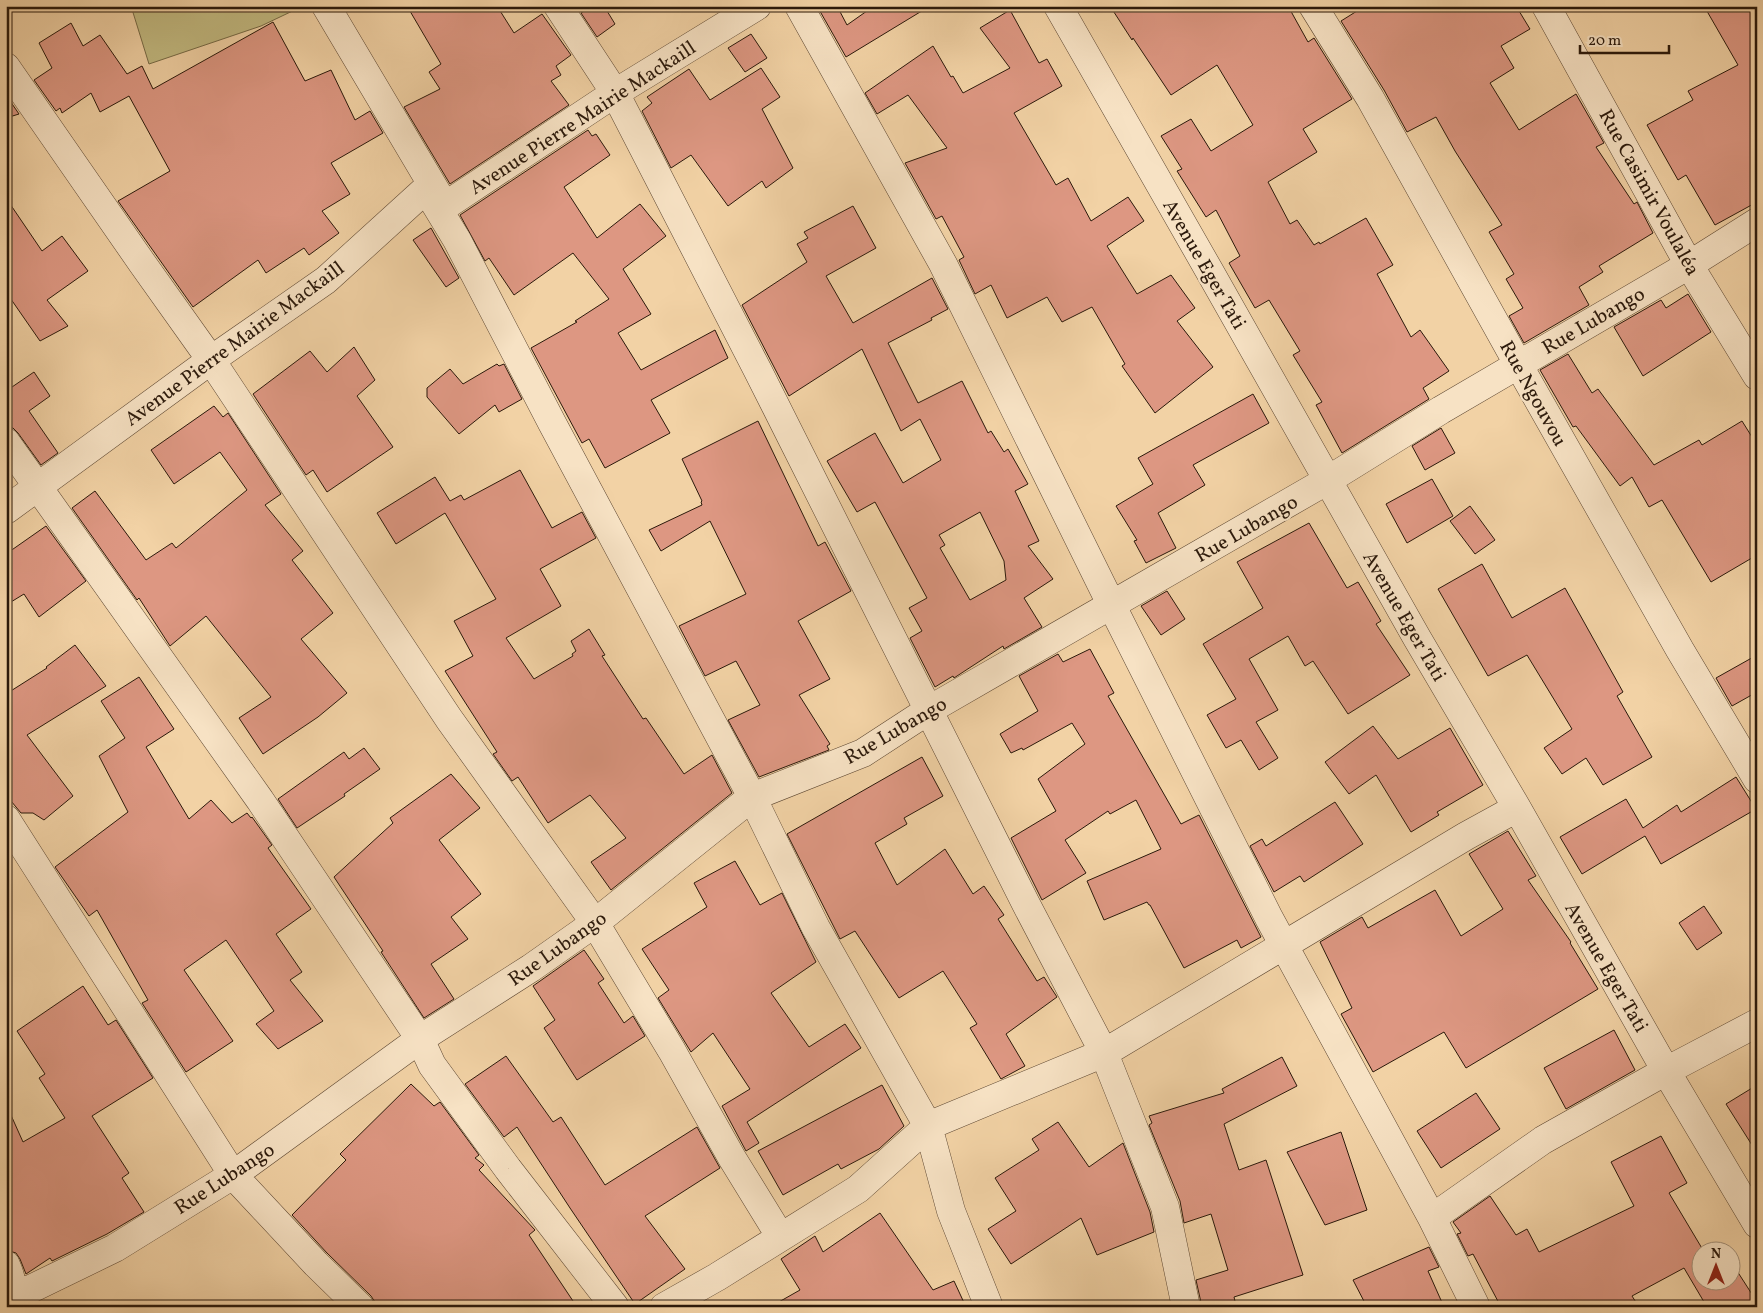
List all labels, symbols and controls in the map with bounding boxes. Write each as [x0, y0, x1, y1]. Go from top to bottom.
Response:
scale bar [1580, 22, 1669, 54]
text: 20 m [1588, 31, 1621, 52]
street label: Avenue Pierre Mairie Mackaill [464, 35, 702, 203]
street label: Rue Casimir Voulaléa [1591, 105, 1706, 281]
street label: Avenue Eger Tati [1155, 195, 1252, 335]
street label: Avenue Pierre Mairie Mackaill [120, 255, 351, 434]
street label: Rue Lubango [1537, 281, 1651, 363]
street label: Rue Ngouvou [1492, 336, 1573, 452]
street label: Rue Lubango [1190, 489, 1304, 571]
street label: Avenue Eger Tati [1355, 547, 1452, 687]
street label: Rue Lubango [839, 691, 953, 773]
street label: Avenue Eger Tati [1557, 898, 1654, 1038]
street label: Rue Lubango [503, 905, 613, 994]
street label: Rue Lubango [169, 1137, 281, 1223]
north arrow [1690, 1240, 1740, 1290]
text: N [1711, 1245, 1721, 1264]

